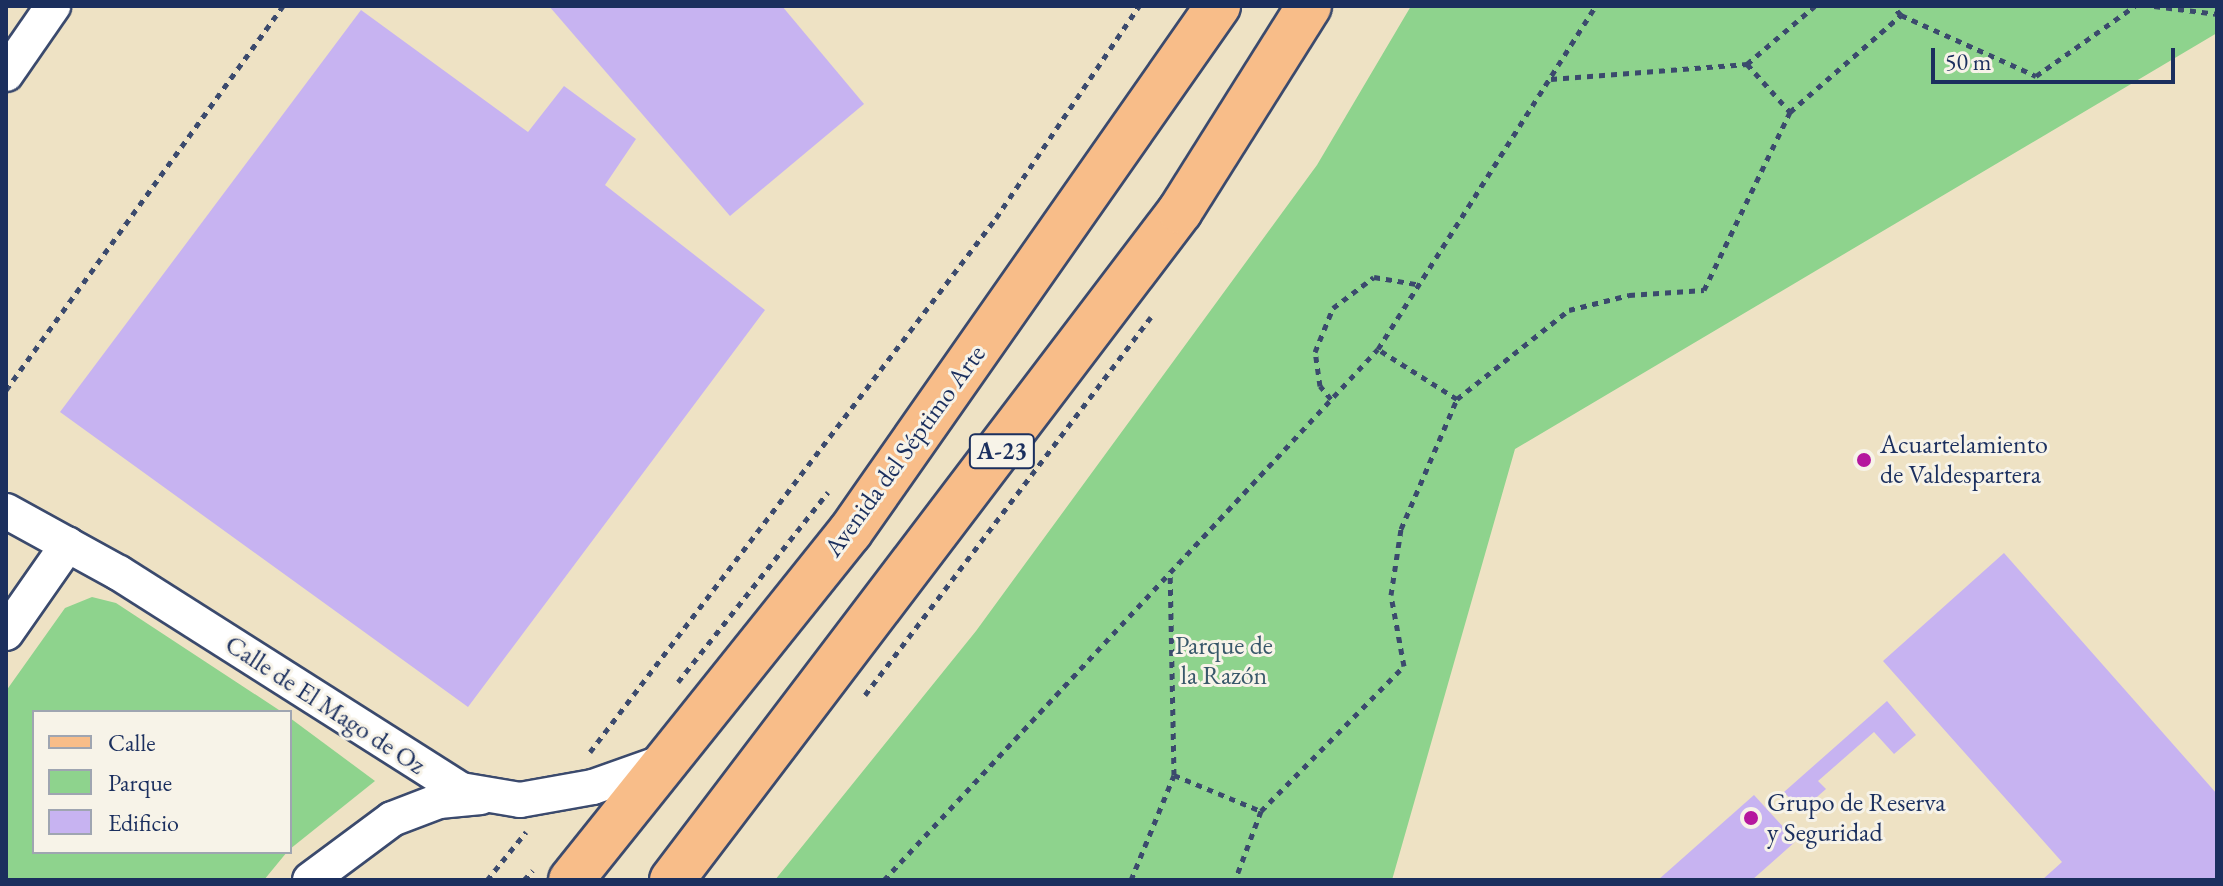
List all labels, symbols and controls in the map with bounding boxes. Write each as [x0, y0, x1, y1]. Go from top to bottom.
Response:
scale bar [1935, 32, 2179, 82]
text: 50 m [1945, 46, 1992, 77]
street label: Avenida del Séptimo Arte [818, 339, 992, 563]
place label: Acuartelamiento de Valdespartera [1880, 429, 2048, 490]
road number: A-23 [968, 431, 1036, 471]
marker: Acuartelamiento de Valdespartera [1855, 451, 1873, 469]
street label: Calle de El Mago de Oz [219, 629, 431, 781]
park label: Parque de la Razón [1175, 630, 1273, 692]
legend [32, 710, 292, 854]
text: Calle [108, 727, 156, 758]
text: Parque [108, 767, 172, 798]
place label: Grupo de Reserva y Seguridad [1767, 787, 1946, 848]
text: Edificio [108, 807, 179, 838]
marker: Grupo de Reserva y Seguridad [1742, 809, 1760, 827]

